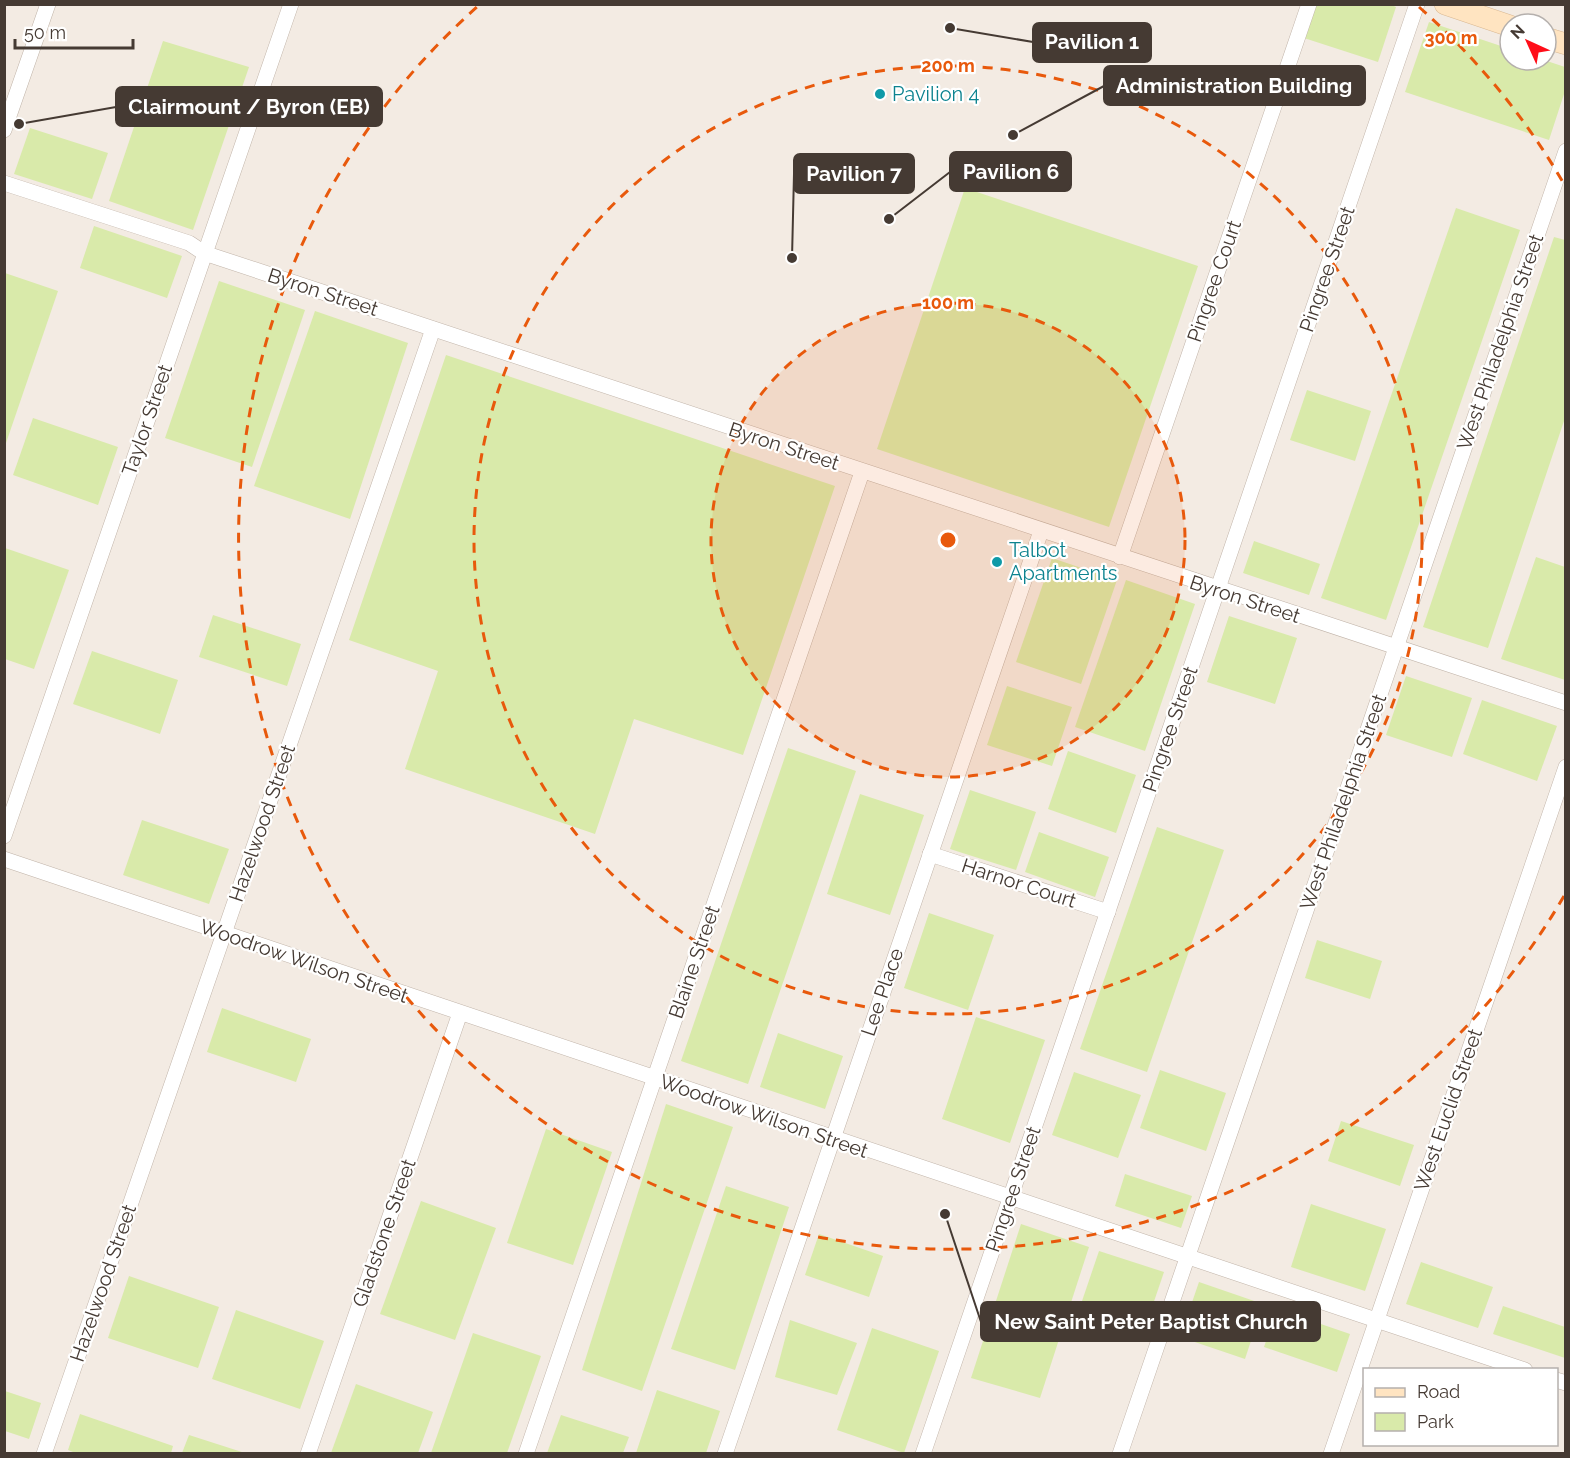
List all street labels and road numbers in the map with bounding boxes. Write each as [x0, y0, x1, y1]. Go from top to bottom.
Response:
street label: Pingree Street [1294, 203, 1360, 335]
street label: Pingree Court [1182, 217, 1246, 345]
street label: West Philadelphia Street [1452, 230, 1548, 453]
street label: Byron Street [265, 263, 382, 321]
street label: Taylor Street [117, 361, 177, 479]
street label: Byron Street [726, 417, 843, 475]
street label: Byron Street [1187, 570, 1304, 628]
street label: Pingree Street [1137, 663, 1203, 795]
street label: West Philadelphia Street [1295, 690, 1391, 913]
street label: Hazelwood Street [224, 741, 300, 905]
street label: Harnor Court [959, 853, 1080, 913]
street label: Blaine Street [663, 902, 725, 1022]
street label: Woodrow Wilson Street [197, 914, 412, 1008]
street label: Lee Place [856, 945, 908, 1039]
street label: West Euclid Street [1409, 1025, 1487, 1194]
street label: Woodrow Wilson Street [657, 1069, 872, 1163]
street label: Pingree Street [980, 1123, 1046, 1255]
street label: Gladstone Street [347, 1155, 421, 1310]
street label: Hazelwood Street [65, 1201, 141, 1365]

